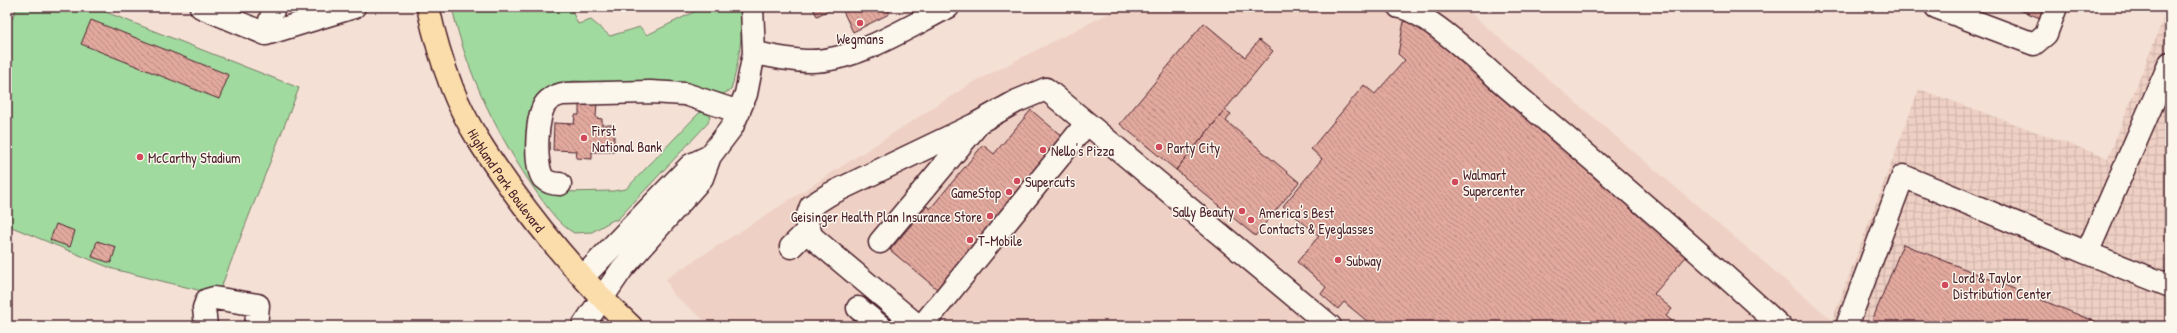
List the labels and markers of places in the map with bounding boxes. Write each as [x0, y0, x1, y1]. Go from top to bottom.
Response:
marker: Wegmans [855, 18, 865, 28]
place label: Wegmans [836, 29, 884, 49]
place label: First National Bank [591, 121, 662, 156]
marker: First National Bank [579, 133, 589, 143]
place label: Party City [1167, 138, 1220, 158]
place label: Nello's Pizza [1051, 141, 1114, 160]
marker: Party City [1154, 142, 1164, 152]
marker: Nello's Pizza [1038, 145, 1048, 155]
place label: McCarthy Stadium [148, 148, 241, 168]
marker: McCarthy Stadium [135, 152, 145, 162]
place label: Walmart Supercenter [1463, 165, 1526, 201]
place label: Supercuts [1025, 172, 1075, 192]
marker: Supercuts [1012, 176, 1022, 186]
marker: Walmart Supercenter [1450, 177, 1460, 187]
place label: GameStop [951, 183, 1001, 203]
marker: GameStop [1004, 187, 1014, 197]
place label: Sally Beauty [1172, 202, 1234, 222]
place label: America's Best Contacts & Eyeglasses [1259, 203, 1373, 239]
marker: Sally Beauty [1237, 206, 1247, 216]
place label: Geisinger Health Plan Insurance Store [791, 207, 982, 227]
marker: Geisinger Health Plan Insurance Store [985, 211, 995, 221]
marker: America's Best Contacts & Eyeglasses [1246, 215, 1256, 225]
place label: T-Mobile [978, 231, 1023, 250]
marker: T-Mobile [965, 235, 975, 245]
place label: Subway [1346, 251, 1382, 271]
marker: Subway [1333, 255, 1343, 265]
place label: Lord & Taylor Distribution Center [1953, 268, 2052, 303]
marker: Lord & Taylor Distribution Center [1940, 280, 1950, 290]

